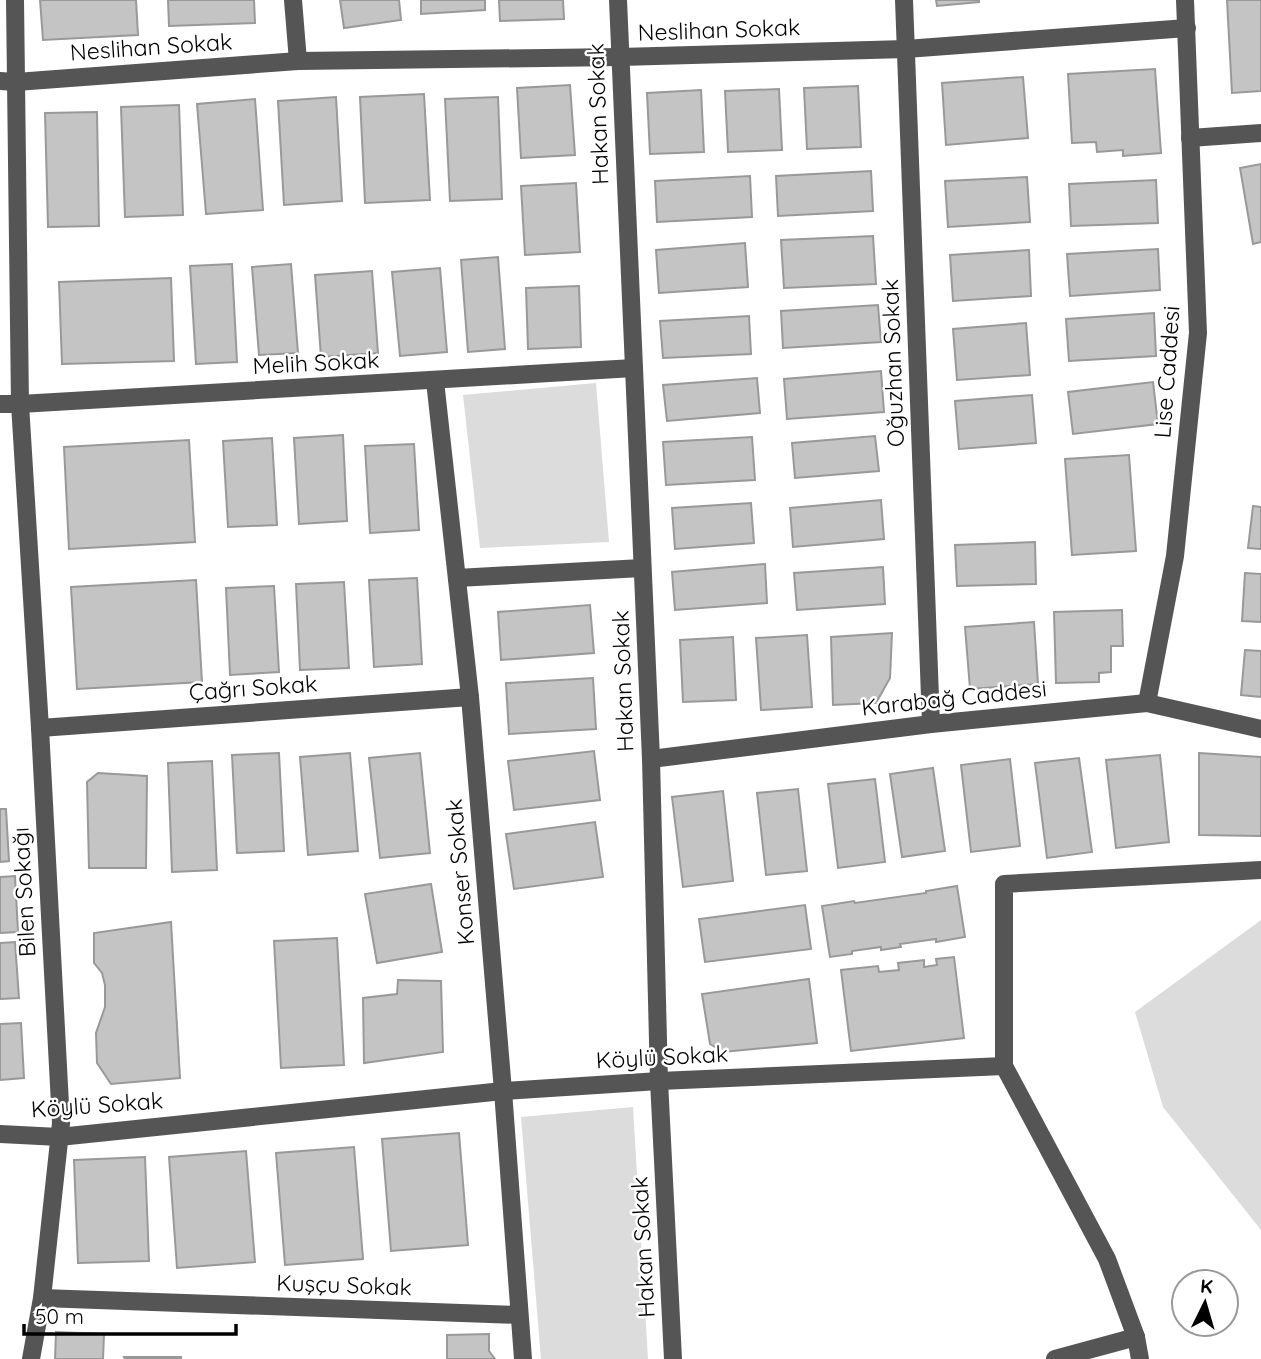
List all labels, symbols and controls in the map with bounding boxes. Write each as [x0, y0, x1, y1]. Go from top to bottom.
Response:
street label: Neslihan Sokak [637, 12, 801, 47]
street label: Neslihan Sokak [69, 26, 233, 67]
street label: Hakan Sokak [581, 43, 614, 185]
street label: Oğuzhan Sokak [875, 279, 910, 447]
street label: Lise Caddesi [1147, 305, 1186, 439]
street label: Melih Sokak [252, 345, 380, 380]
street label: Hakan Sokak [606, 610, 639, 752]
street label: Çağrı Sokak [188, 669, 318, 706]
street label: Karabağ Caddesi [860, 673, 1048, 722]
street label: Konser Sokak [439, 798, 480, 946]
street label: Bilen Sokağı [6, 826, 41, 958]
street label: Köylü Sokak [595, 1039, 729, 1074]
street label: Köylü Sokak [30, 1085, 164, 1124]
street label: Hakan Sokak [624, 1176, 661, 1318]
street label: Kuşçu Sokak [276, 1268, 412, 1301]
north arrow [1170, 1268, 1240, 1338]
text: K [1199, 1274, 1214, 1299]
scale bar [24, 1292, 236, 1336]
text: 50 m [35, 1303, 84, 1329]

